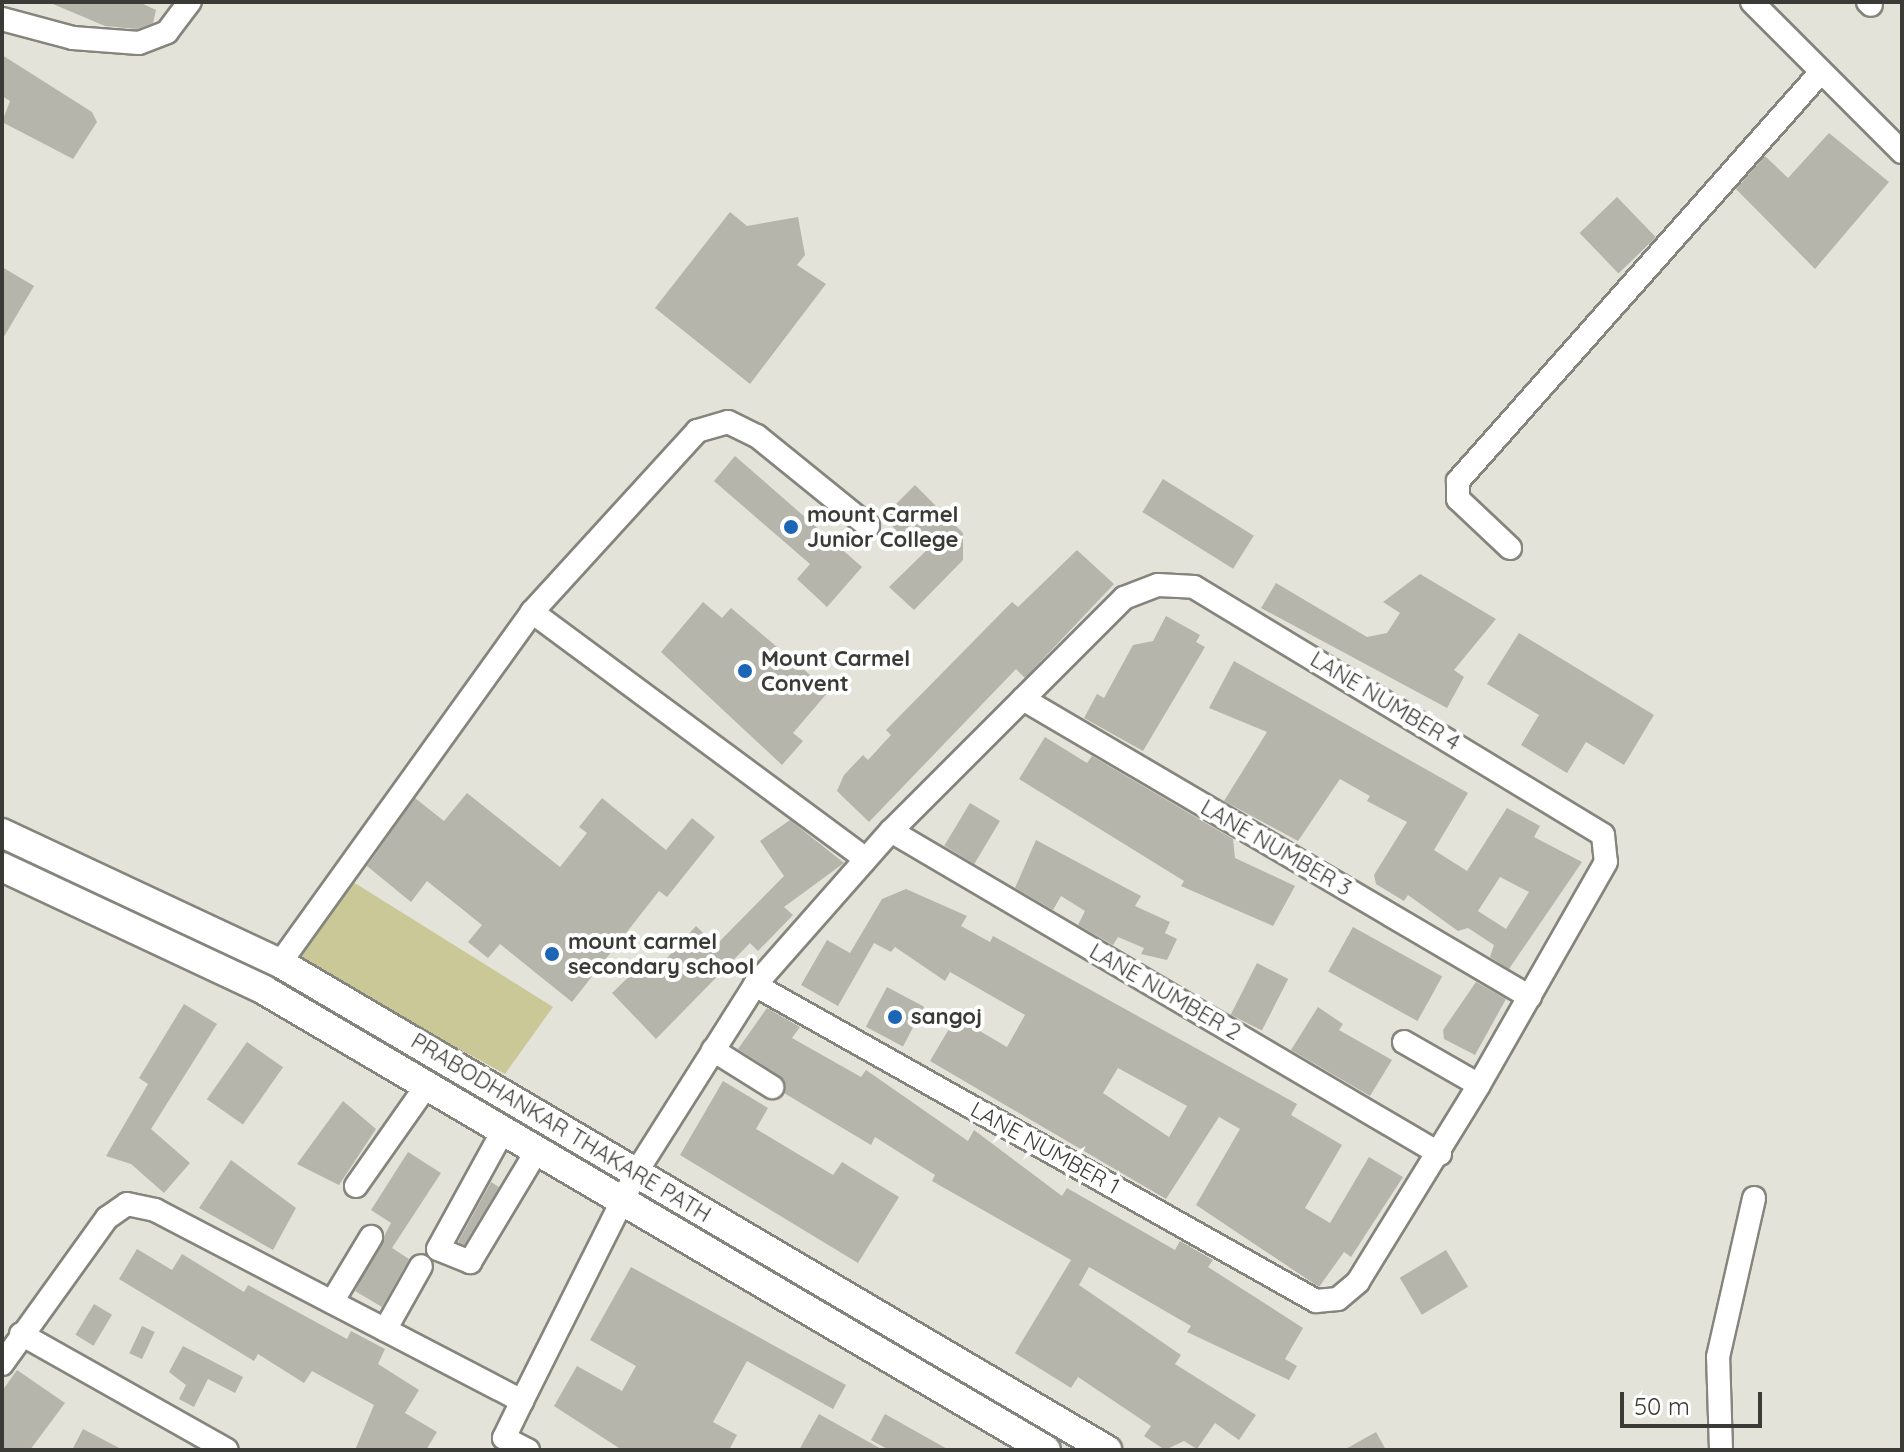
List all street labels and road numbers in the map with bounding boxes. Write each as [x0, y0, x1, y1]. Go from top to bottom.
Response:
street label: LANE NUMBER 4 [1306, 646, 1464, 756]
street label: LANE NUMBER 3 [1196, 794, 1356, 902]
street label: LANE NUMBER 2 [1085, 938, 1245, 1046]
street label: PRABODHANKAR THAKARE PATH [406, 1028, 716, 1228]
street label: LANE NUMBER 1 [966, 1096, 1124, 1200]

